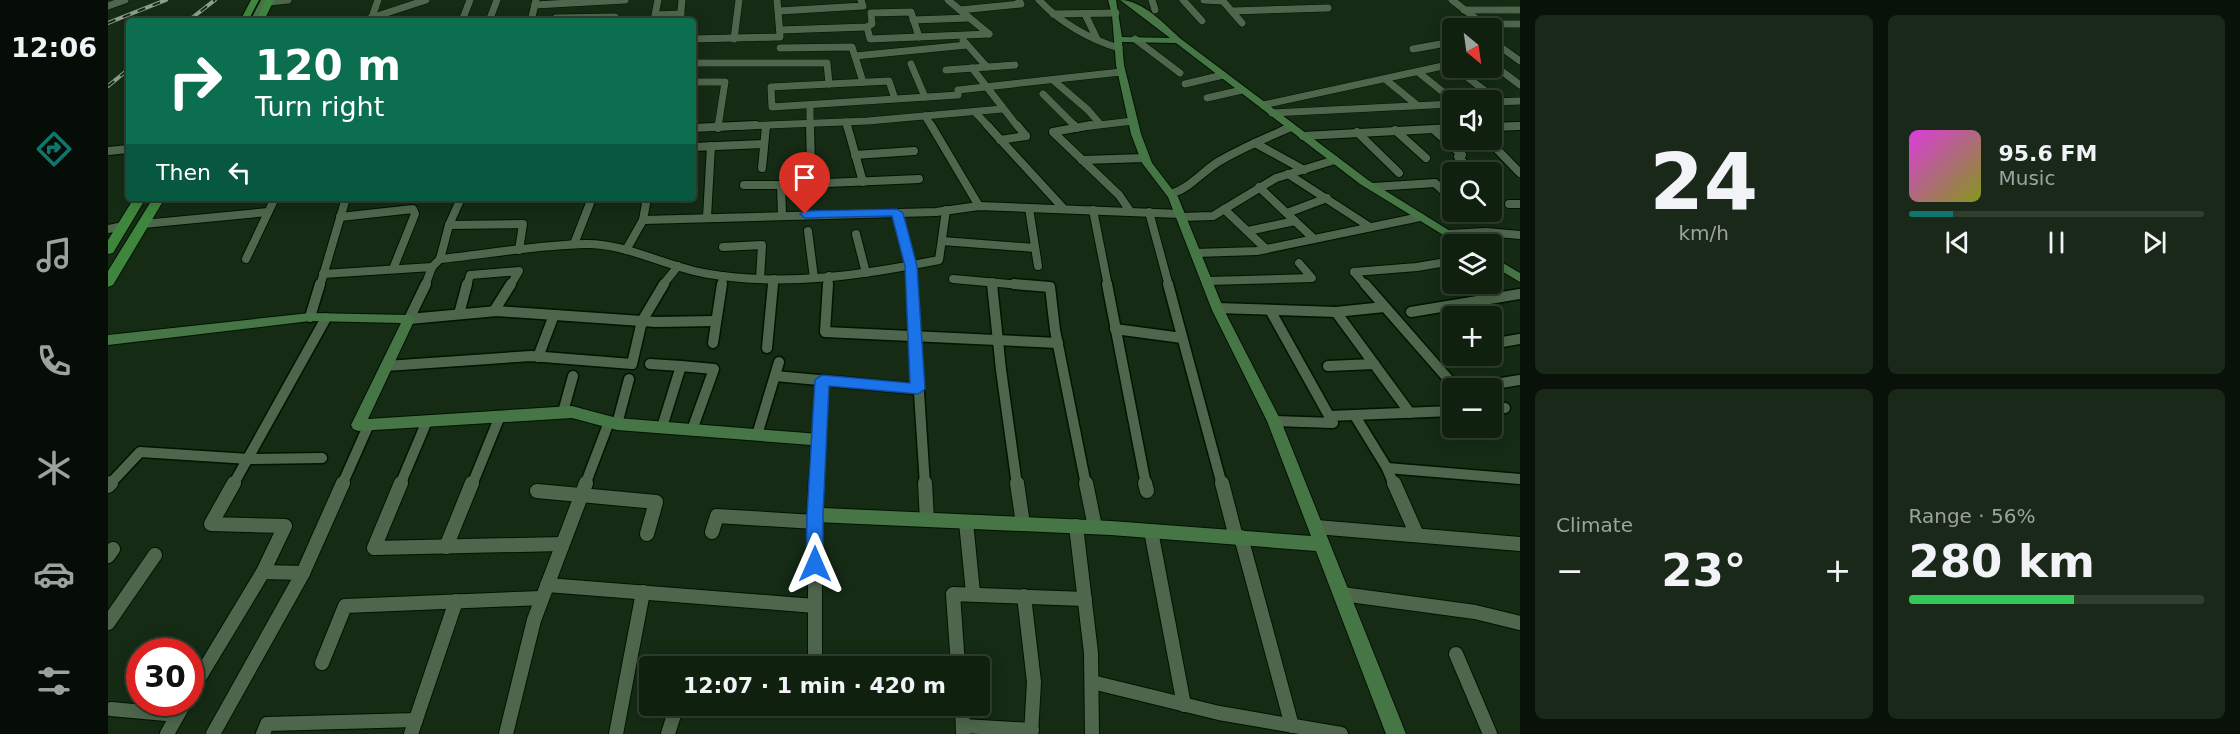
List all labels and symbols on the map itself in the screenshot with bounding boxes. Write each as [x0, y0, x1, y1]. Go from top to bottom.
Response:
north arrow [1442, 18, 1502, 78]
pin [779, 152, 830, 214]
position arrow [783, 532, 847, 596]
speed limit sign: 30 [126, 638, 204, 716]

